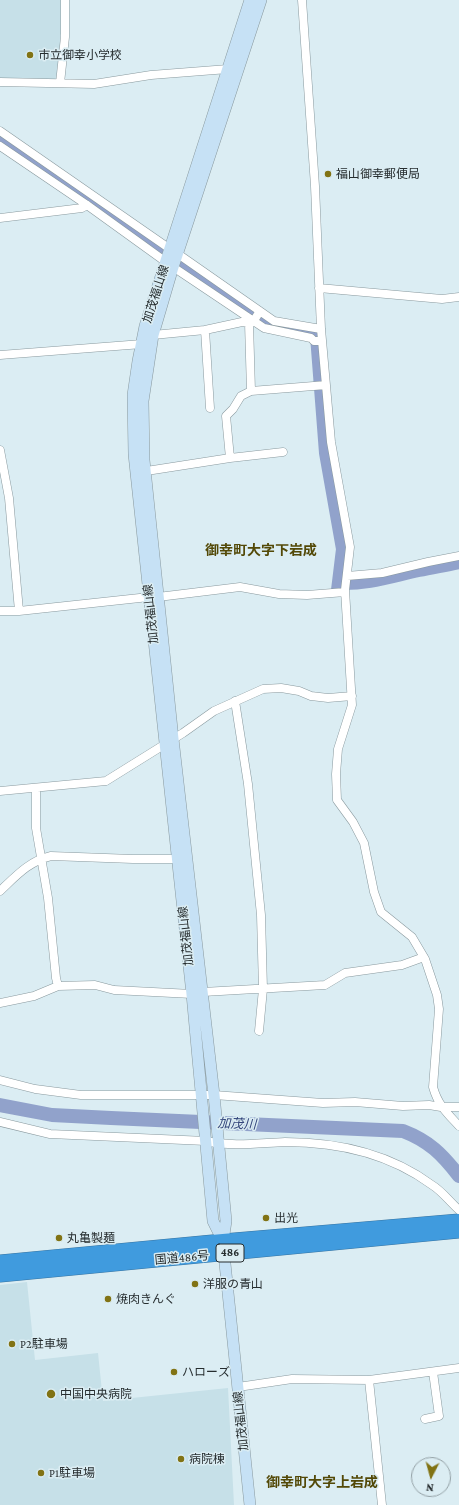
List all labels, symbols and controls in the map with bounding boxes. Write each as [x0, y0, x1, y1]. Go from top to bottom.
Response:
place label: 市立御幸小学校 [38, 48, 122, 62]
marker: 市立御幸小学校 [25, 50, 35, 60]
place label: 福山御幸郵便局 [336, 167, 420, 181]
marker: 福山御幸郵便局 [323, 169, 333, 179]
street label: 加茂福山線 [140, 263, 172, 325]
district label: 御幸町大字下岩成 [205, 543, 317, 559]
street label: 加茂福山線 [141, 583, 161, 645]
street label: 加茂福山線 [176, 905, 196, 967]
water label: 加茂川 [217, 1116, 257, 1132]
place label: 出光 [274, 1211, 298, 1225]
marker: 出光 [261, 1213, 271, 1223]
place label: 丸亀製麺 [67, 1231, 115, 1245]
marker: 丸亀製麺 [54, 1233, 64, 1243]
road number: 486 [216, 1244, 244, 1262]
street label: 国道486号 [154, 1248, 210, 1268]
place label: 洋服の青山 [203, 1277, 263, 1291]
marker: 洋服の青山 [190, 1279, 200, 1289]
place label: 焼肉きんぐ [116, 1292, 176, 1306]
marker: 焼肉きんぐ [103, 1294, 113, 1304]
place label: P2駐車場 [20, 1337, 68, 1351]
marker: P2駐車場 [7, 1339, 17, 1349]
place label: ハローズ [182, 1365, 230, 1379]
marker: ハローズ [169, 1367, 179, 1377]
place label: 中国中央病院 [60, 1387, 132, 1401]
marker: 中国中央病院 [45, 1388, 57, 1400]
street label: 加茂福山線 [231, 1390, 251, 1452]
place label: 病院棟 [189, 1452, 225, 1466]
marker: 病院棟 [176, 1454, 186, 1464]
north arrow [411, 1457, 451, 1497]
place label: P1駐車場 [49, 1466, 95, 1480]
marker: P1駐車場 [36, 1468, 46, 1478]
district label: 御幸町大字上岩成 [266, 1475, 378, 1491]
text: N [425, 1482, 434, 1494]

